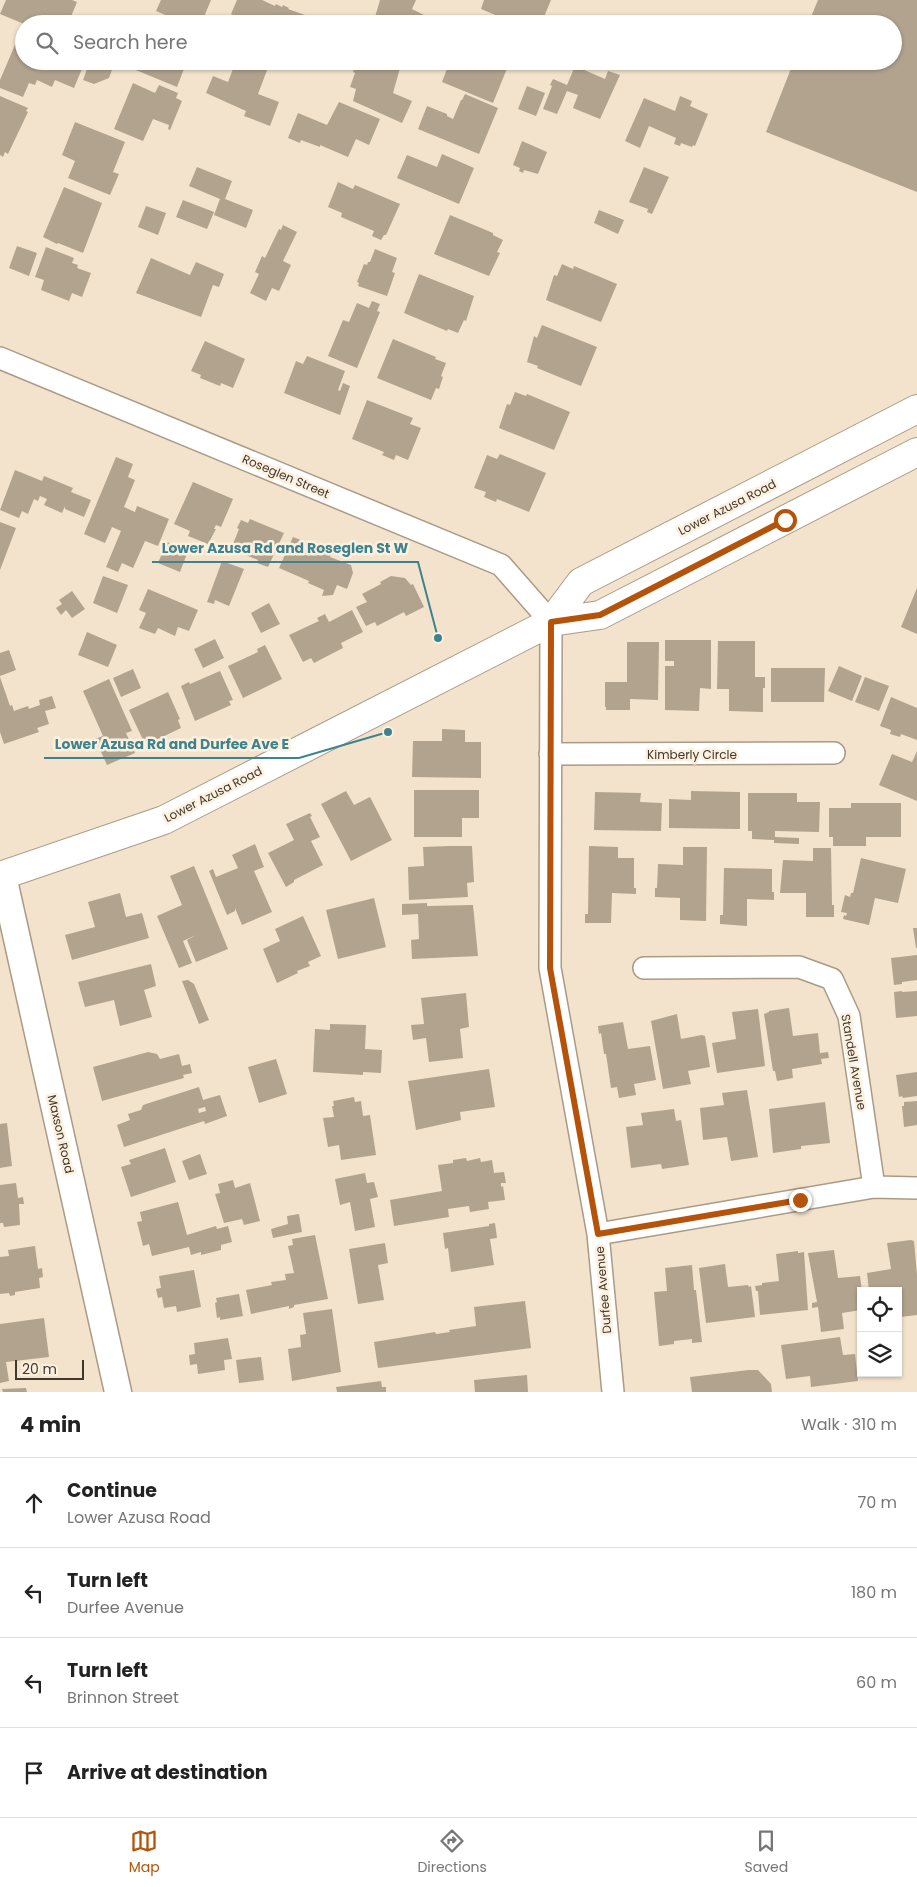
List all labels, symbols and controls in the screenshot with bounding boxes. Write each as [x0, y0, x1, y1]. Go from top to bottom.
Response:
search box [15, 15, 902, 70]
icon: search [33, 29, 61, 57]
text: Search here [73, 29, 187, 56]
street label: Roseglen Street [240, 450, 332, 502]
street label: Lower Azusa Road [675, 475, 779, 539]
route start [774, 509, 797, 532]
callout: Lower Azusa Rd and Roseglen St W [152, 533, 418, 562]
text: Lower Azusa Rd and Roseglen St W [162, 538, 408, 558]
callout: Lower Azusa Rd and Durfee Ave E [44, 729, 299, 758]
text: Lower Azusa Rd and Durfee Ave E [55, 734, 289, 754]
street label: Kimberly Circle [647, 746, 737, 763]
street label: Lower Azusa Road [161, 762, 265, 826]
street label: Standell Avenue [837, 1013, 871, 1111]
street label: Maxson Road [44, 1093, 78, 1175]
route end [789, 1189, 812, 1212]
street label: Durfee Avenue [591, 1246, 615, 1334]
map controls [857, 1287, 902, 1377]
button: locate [857, 1287, 902, 1332]
button: layers [857, 1332, 902, 1377]
scale bar [15, 1357, 84, 1380]
text: 20 m [22, 1359, 57, 1379]
text: 4 min [20, 1410, 81, 1439]
text: Walk · 310 m [801, 1413, 897, 1436]
text: Continue [67, 1477, 157, 1504]
icon: ahead [20, 1489, 48, 1517]
text: 70 m [857, 1491, 897, 1514]
text: Lower Azusa Road [67, 1506, 211, 1529]
text: Turn left [67, 1567, 148, 1594]
icon: left [20, 1579, 48, 1607]
text: 180 m [851, 1581, 897, 1604]
text: Durfee Avenue [67, 1596, 184, 1619]
text: Turn left [67, 1657, 148, 1684]
icon: left [20, 1669, 48, 1697]
text: 60 m [856, 1671, 897, 1694]
text: Brinnon Street [67, 1686, 179, 1709]
icon: arrive [20, 1759, 48, 1787]
text: Arrive at destination [67, 1759, 268, 1786]
tab: Map [129, 1827, 160, 1878]
tab: Directions [417, 1827, 487, 1878]
tab: Saved [744, 1827, 788, 1878]

